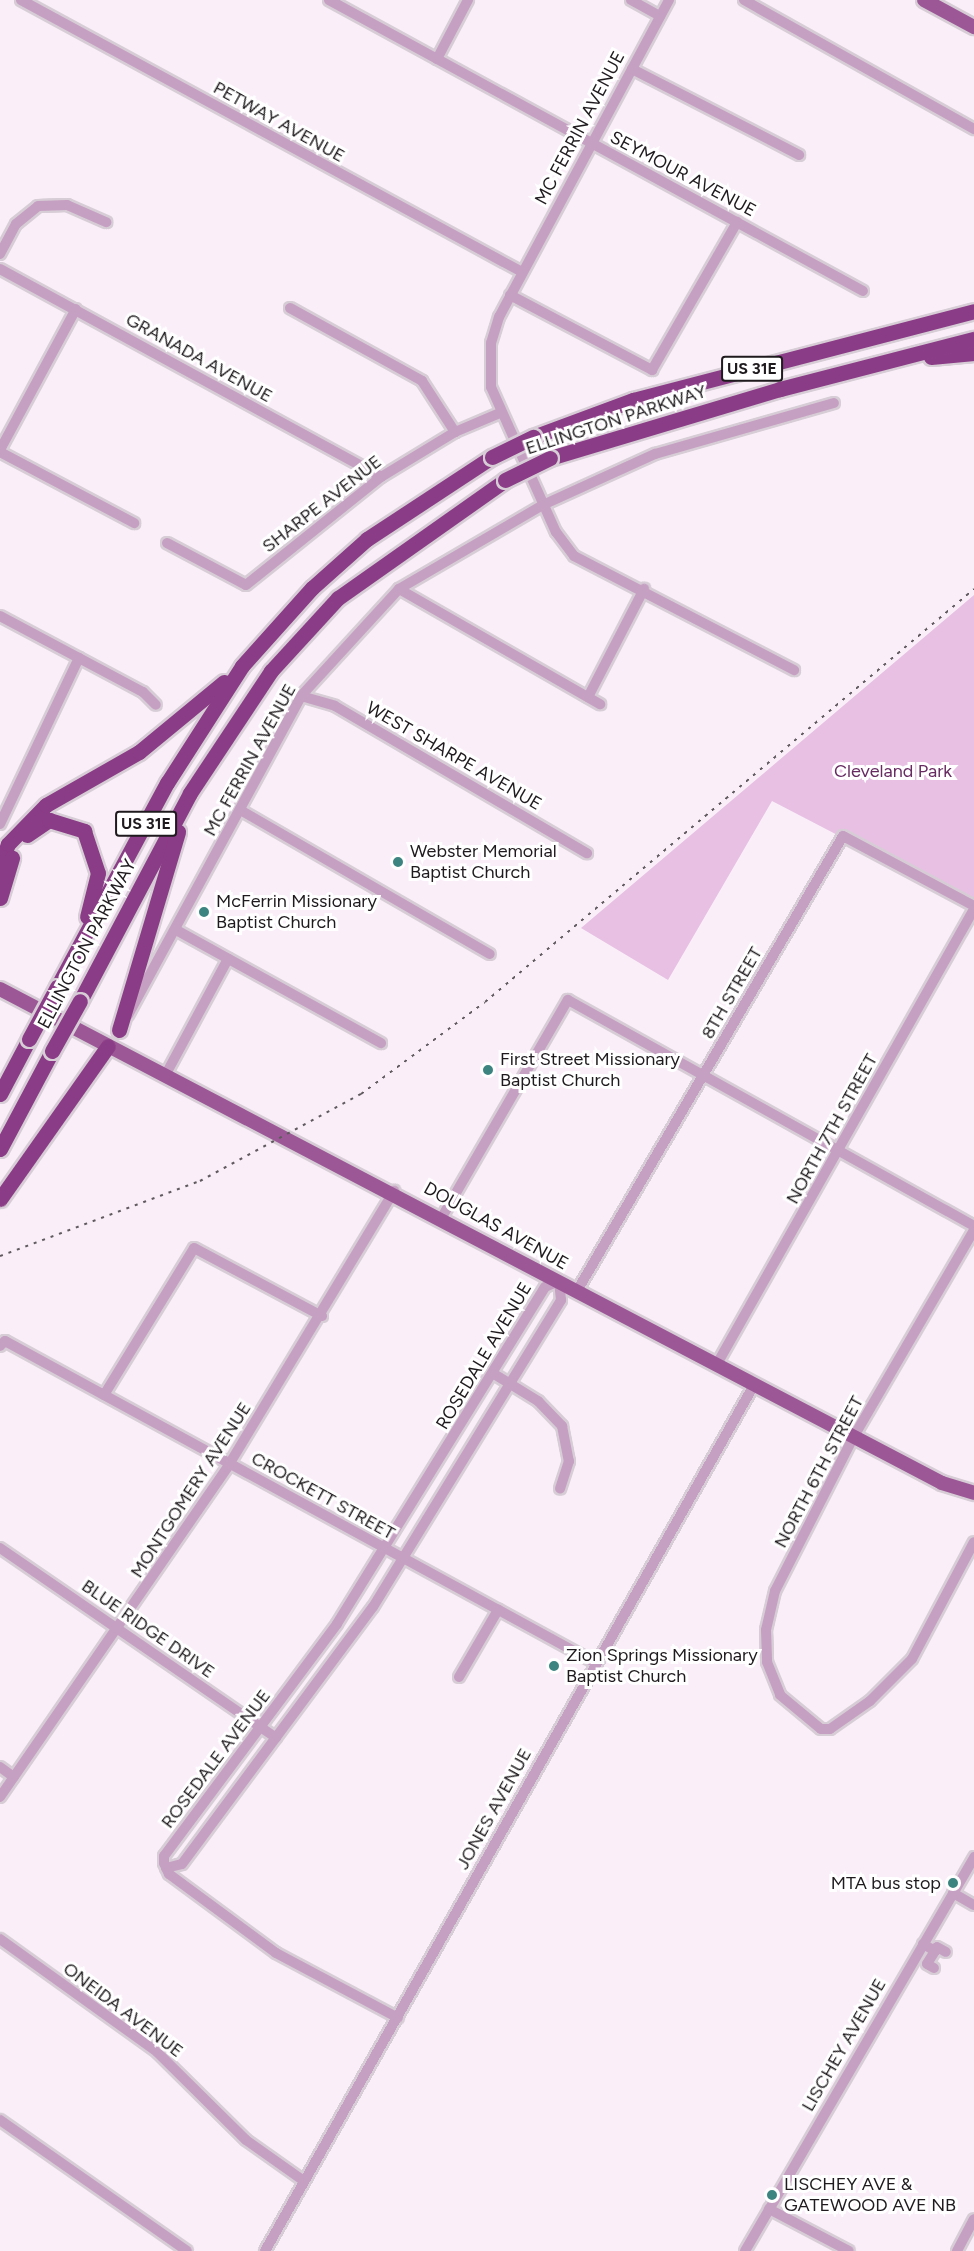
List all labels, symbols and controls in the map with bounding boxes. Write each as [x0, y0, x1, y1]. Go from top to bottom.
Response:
street label: MC FERRIN AVENUE [530, 48, 630, 208]
street label: PETWAY AVENUE [210, 77, 348, 167]
street label: SEYMOUR AVENUE [606, 126, 760, 222]
street label: GRANADA AVENUE [122, 309, 276, 407]
road number: US 31E [720, 356, 783, 382]
street label: ELLINGTON PARKWAY [523, 381, 709, 459]
street label: SHARPE AVENUE [258, 451, 386, 557]
street label: MC FERRIN AVENUE [199, 680, 301, 840]
street label: WEST SHARPE AVENUE [363, 697, 545, 815]
park label: Cleveland Park [834, 760, 952, 782]
road number: US 31E [114, 811, 178, 837]
place label: Webster Memorial Baptist Church [410, 841, 557, 884]
marker: Webster Memorial Baptist Church [391, 855, 405, 869]
street label: ELLINGTON PARKWAY [33, 856, 141, 1032]
place label: McFerrin Missionary Baptist Church [216, 891, 377, 934]
marker: McFerrin Missionary Baptist Church [197, 905, 211, 919]
street label: 8TH STREET [697, 943, 767, 1043]
place label: First Street Missionary Baptist Church [500, 1049, 680, 1092]
street label: NORTH 7TH STREET [782, 1050, 882, 1208]
marker: First Street Missionary Baptist Church [481, 1063, 495, 1077]
street label: DOUGLAS AVENUE [420, 1177, 572, 1275]
street label: ROSEDALE AVENUE [432, 1279, 536, 1433]
street label: NORTH 6TH STREET [770, 1392, 868, 1552]
street label: MONTGOMERY AVENUE [126, 1398, 256, 1582]
street label: CROCKETT STREET [248, 1448, 398, 1544]
street label: BLUE RIDGE DRIVE [77, 1575, 219, 1683]
place label: Zion Springs Missionary Baptist Church [566, 1645, 758, 1688]
marker: Zion Springs Missionary Baptist Church [547, 1659, 561, 1673]
street label: ROSEDALE AVENUE [157, 1685, 275, 1833]
street label: JONES AVENUE [452, 1745, 536, 1873]
place label: MTA bus stop [831, 1872, 941, 1894]
marker: MTA bus stop [946, 1876, 960, 1890]
street label: ONEIDA AVENUE [59, 1958, 187, 2062]
street label: LISCHEY AVENUE [797, 1975, 891, 2115]
place label: LISCHEY AVE & GATEWOOD AVE NB [784, 2174, 956, 2216]
marker: LISCHEY AVE & GATEWOOD AVE NB [765, 2188, 779, 2202]

